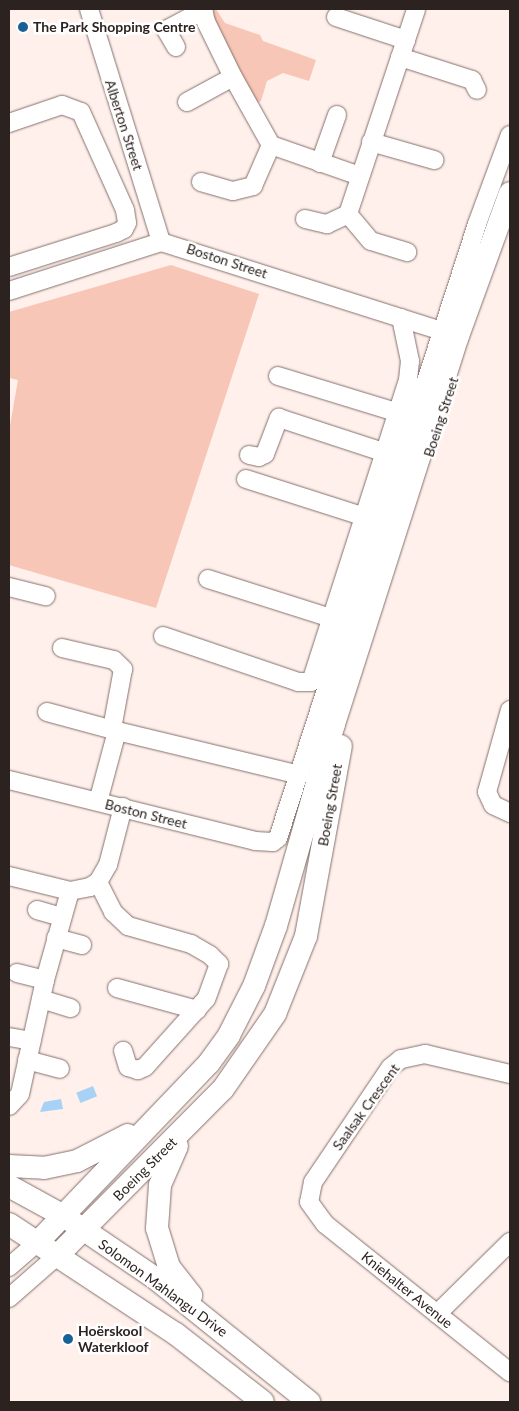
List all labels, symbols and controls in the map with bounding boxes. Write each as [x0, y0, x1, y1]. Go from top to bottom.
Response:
place label: The Park Shopping Centre [33, 19, 195, 35]
marker: The Park Shopping Centre [17, 21, 29, 33]
street label: Alberton Street [101, 78, 147, 172]
street label: Boston Street [184, 240, 270, 282]
street label: Boeing Street [420, 375, 462, 459]
street label: Boeing Street [315, 763, 345, 847]
street label: Boston Street [103, 796, 189, 832]
street label: Saalsak Crescent [329, 1061, 403, 1153]
street label: Boeing Street [110, 1134, 180, 1204]
street label: Solomon Mahlangu Drive [95, 1236, 231, 1340]
street label: Kniehalter Avenue [358, 1248, 456, 1332]
place label: Hoërskool Waterkloof [78, 1323, 149, 1355]
marker: Hoërskool Waterkloof [62, 1333, 74, 1345]

